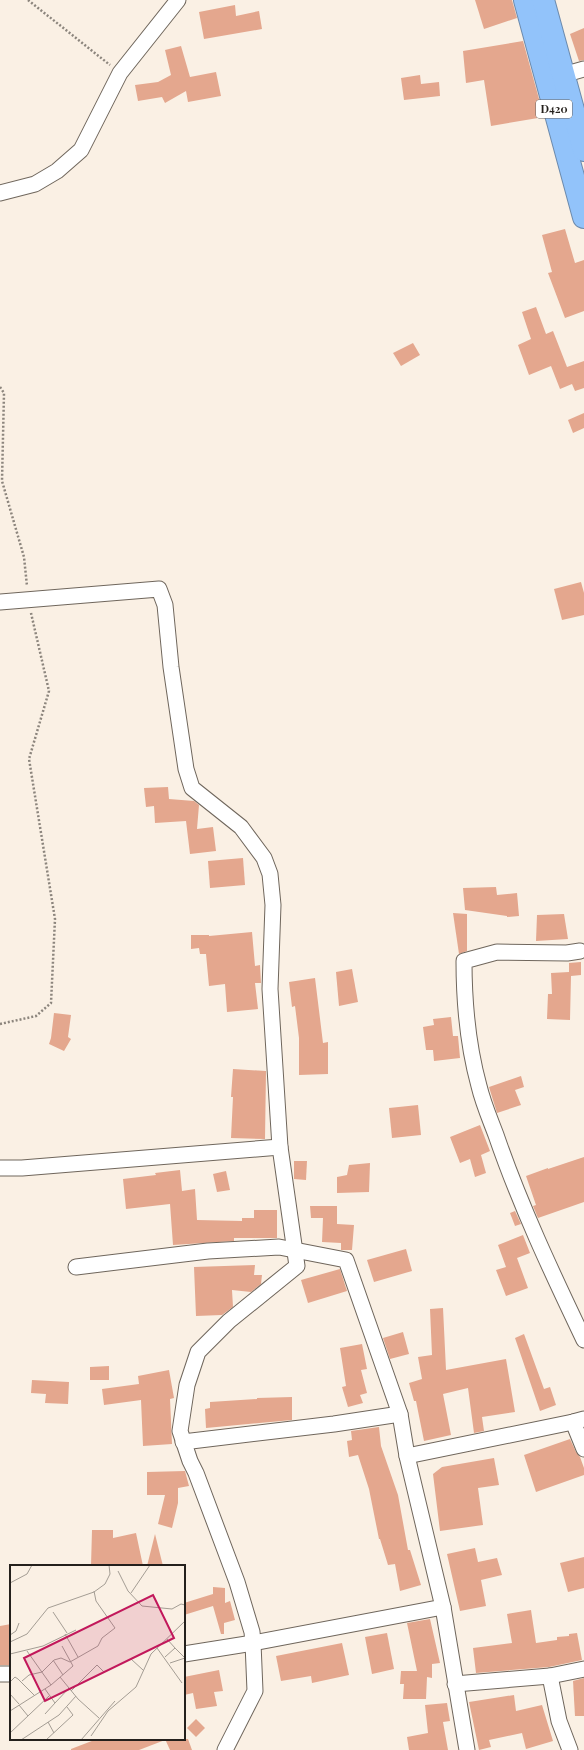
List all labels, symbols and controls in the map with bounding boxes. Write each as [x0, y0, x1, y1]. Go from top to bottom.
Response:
road number: D420 [536, 100, 572, 118]
inset map [10, 1565, 185, 1740]

